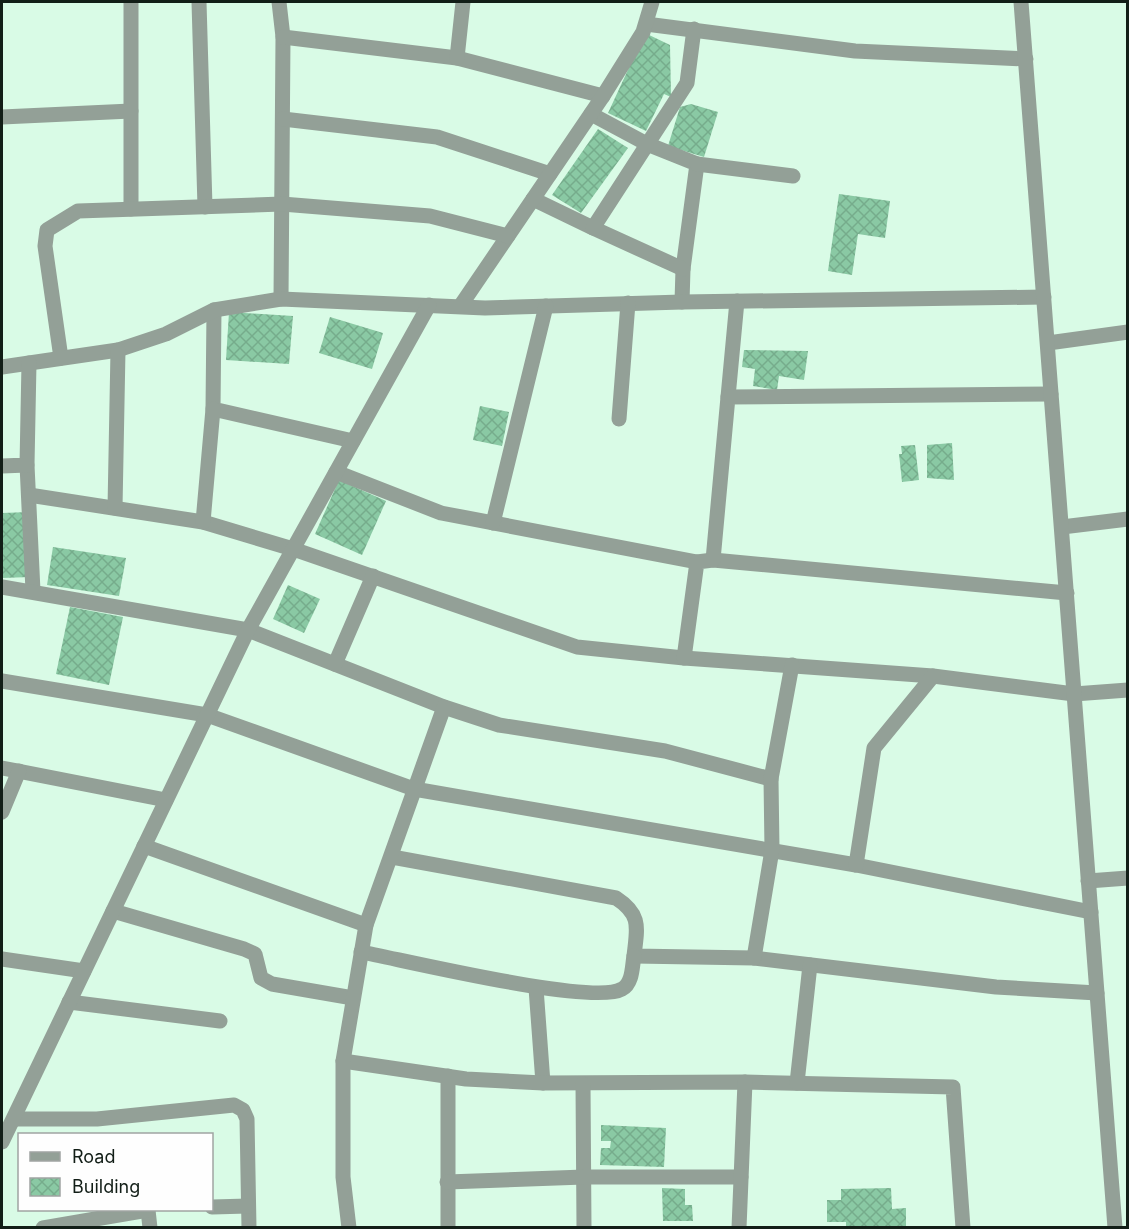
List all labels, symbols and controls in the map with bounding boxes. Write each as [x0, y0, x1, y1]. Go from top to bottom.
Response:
legend [18, 1133, 213, 1211]
text: Road [72, 1146, 115, 1167]
text: Building [72, 1176, 140, 1197]

